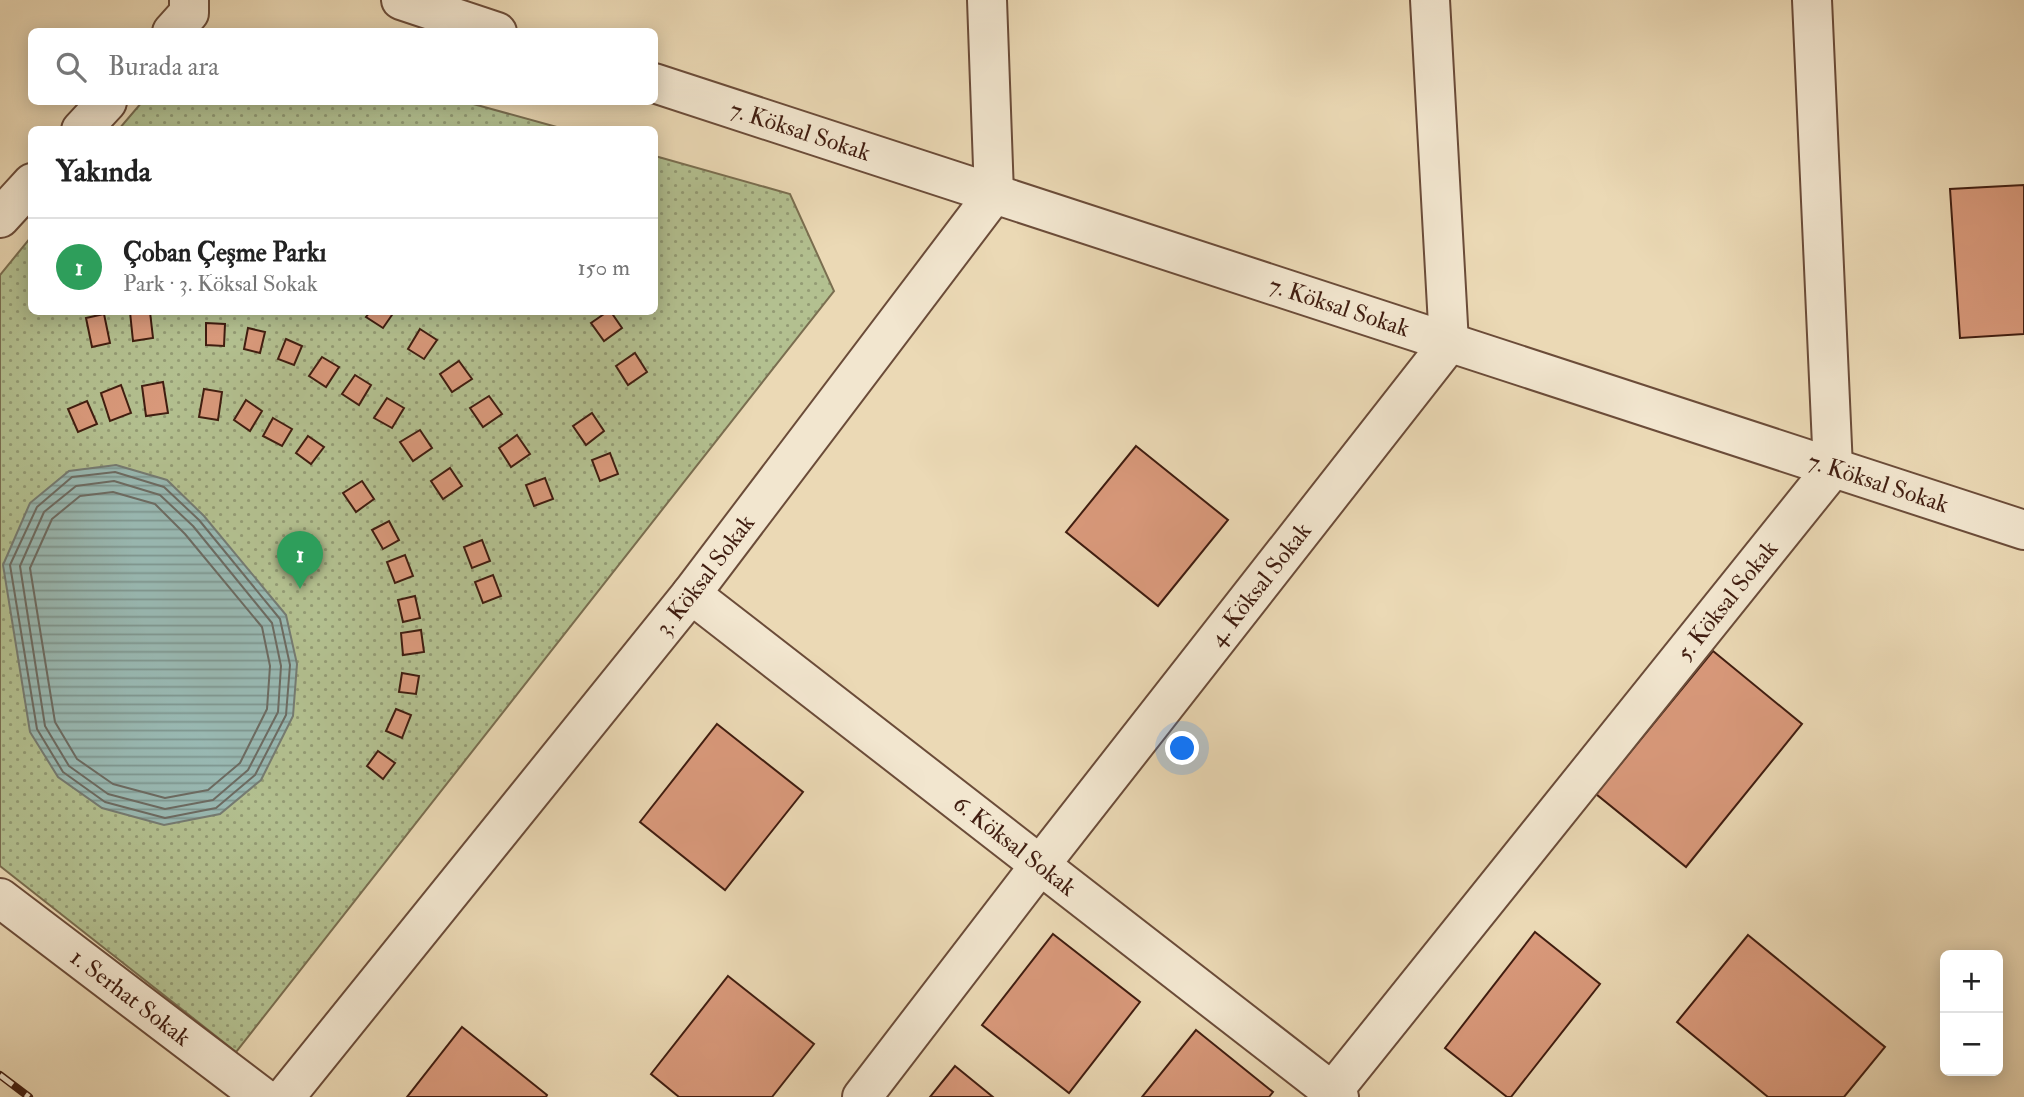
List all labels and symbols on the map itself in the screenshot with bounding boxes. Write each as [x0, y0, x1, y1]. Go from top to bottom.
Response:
street label: 7. Köksal Sokak [726, 94, 875, 169]
street label: 7. Köksal Sokak [1265, 270, 1414, 345]
street label: 7. Köksal Sokak [1804, 446, 1953, 521]
street label: 3. Köksal Sokak [649, 508, 762, 642]
street label: 4. Köksal Sokak [1202, 516, 1319, 653]
pin: 1 [277, 531, 323, 589]
street label: 5. Köksal Sokak [1669, 534, 1785, 667]
your location [1165, 731, 1199, 765]
street label: 6. Köksal Sokak [947, 788, 1083, 904]
street label: 1. Serhat Sokak [64, 942, 197, 1054]

